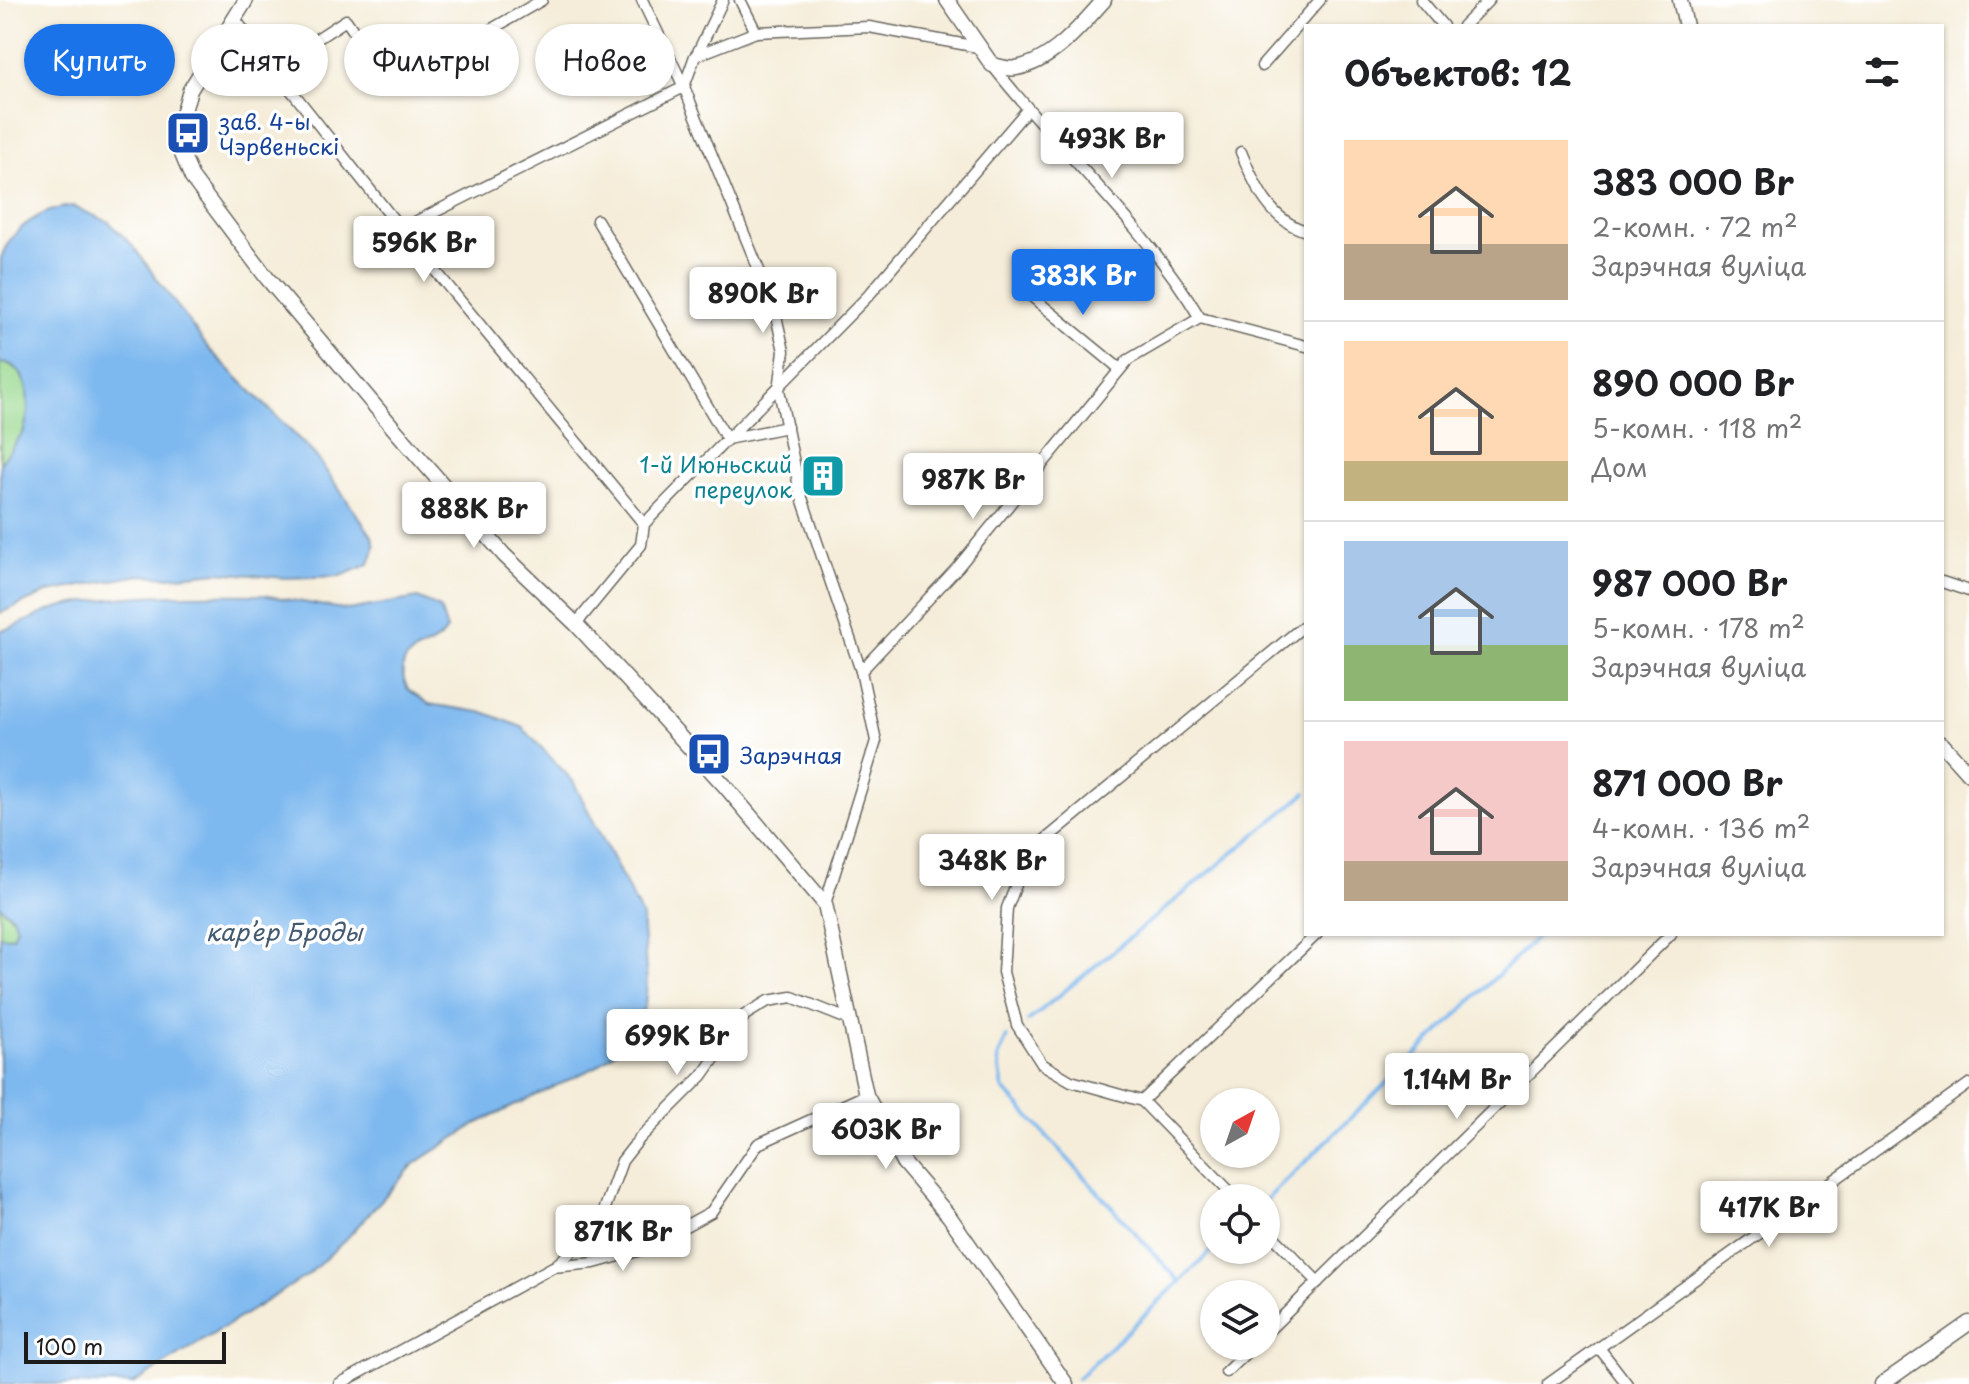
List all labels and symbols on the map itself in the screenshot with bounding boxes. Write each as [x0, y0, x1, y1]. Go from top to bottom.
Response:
place label: зав. 4-ы Чэрвеньскі [218, 104, 339, 162]
bus stop icon: зав. 4-ы Чэрвеньскі [164, 109, 212, 157]
pin: 493K Br [1038, 112, 1186, 180]
pin: 596K Br [350, 216, 498, 284]
pin: 383K Br [1009, 249, 1157, 317]
pin: 890K Br [689, 267, 837, 335]
place label: 1-й Июньский переулок [640, 447, 793, 505]
building icon: 1-й Июньский переулок [799, 452, 847, 500]
pin: 987K Br [899, 453, 1047, 521]
pin: 888K Br [400, 482, 548, 550]
bus stop icon: Зарэчная [685, 730, 733, 778]
place label: Зарэчная [740, 738, 843, 771]
pin: 348K Br [918, 834, 1066, 902]
water label: карʼер Броды [206, 913, 364, 949]
pin: 699K Br [603, 1009, 751, 1077]
pin: 1.14M Br [1374, 1053, 1540, 1121]
north arrow [1200, 1088, 1280, 1168]
pin: 603K Br [812, 1103, 960, 1171]
pin: 417K Br [1695, 1181, 1843, 1249]
pin: 871K Br [549, 1205, 697, 1273]
scale bar [24, 1328, 226, 1364]

